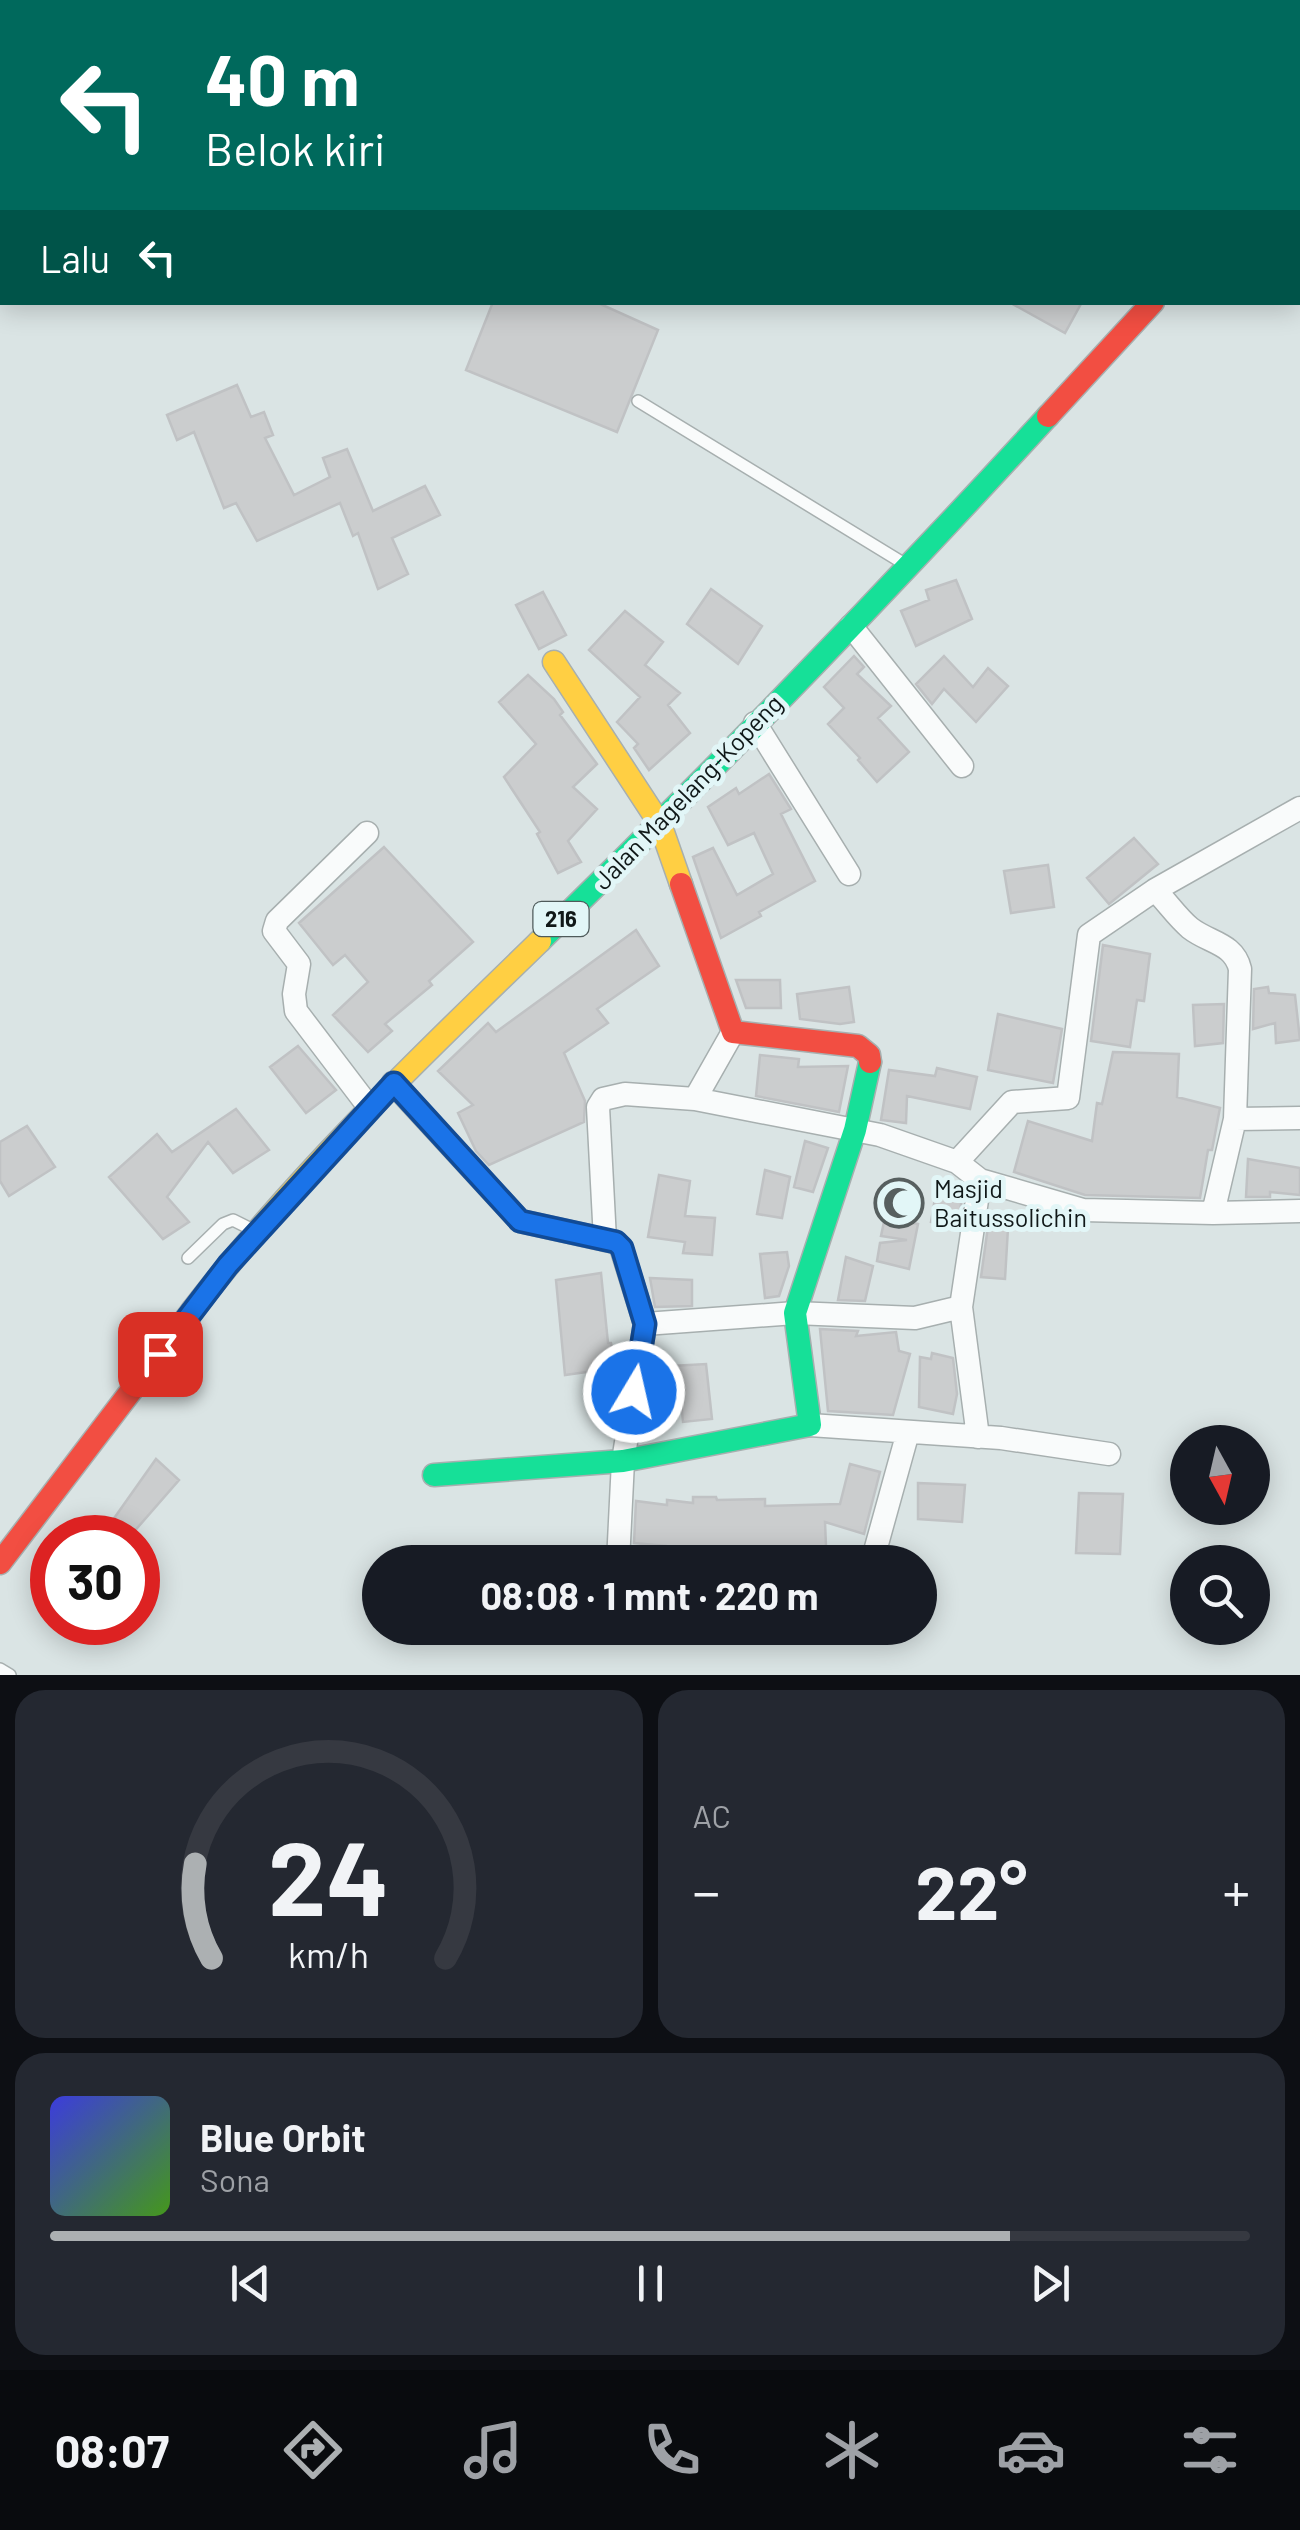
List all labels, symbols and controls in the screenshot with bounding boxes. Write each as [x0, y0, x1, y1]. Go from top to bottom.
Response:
text: 40 m [205, 36, 360, 120]
icon: left [40, 40, 170, 170]
text: Belok kiri [205, 121, 386, 175]
icon: left [130, 230, 185, 285]
text: Lalu [40, 235, 110, 281]
street label: Jalan Magelang-Kopeng [586, 688, 788, 895]
road number: 216 [534, 902, 588, 936]
place label: Masjid Baitussolichin [934, 1173, 1087, 1232]
mosque icon: Masjid Baitussolichin [873, 1177, 925, 1229]
pin [118, 1312, 203, 1397]
icon: arrive [133, 1327, 188, 1382]
position arrow [582, 1340, 686, 1444]
north arrow [1170, 1425, 1270, 1525]
map controls [1170, 1425, 1270, 1645]
speed limit sign: 30 [30, 1515, 160, 1645]
button: search [1170, 1545, 1270, 1645]
text: 08:08 · 1 mnt · 220 m [480, 1572, 819, 1618]
text: AC [693, 1796, 731, 1834]
text: 24 [268, 1812, 389, 1937]
text: 22° [915, 1845, 1027, 1935]
text: − [693, 1857, 720, 1923]
text: + [1222, 1857, 1250, 1923]
text: km/h [288, 1932, 369, 1975]
text: Blue Orbit [200, 2114, 366, 2160]
text: Sona [200, 2160, 270, 2198]
icon: previous [223, 2256, 278, 2311]
icon: pause [623, 2256, 678, 2311]
icon: next [1023, 2256, 1078, 2311]
icon: directions [278, 2415, 348, 2485]
icon: music [458, 2415, 528, 2485]
icon: phone [637, 2415, 707, 2485]
icon: climate [817, 2415, 887, 2485]
icon: car [996, 2415, 1066, 2485]
icon: filters [1175, 2415, 1245, 2485]
text: 08:07 [55, 2423, 169, 2477]

